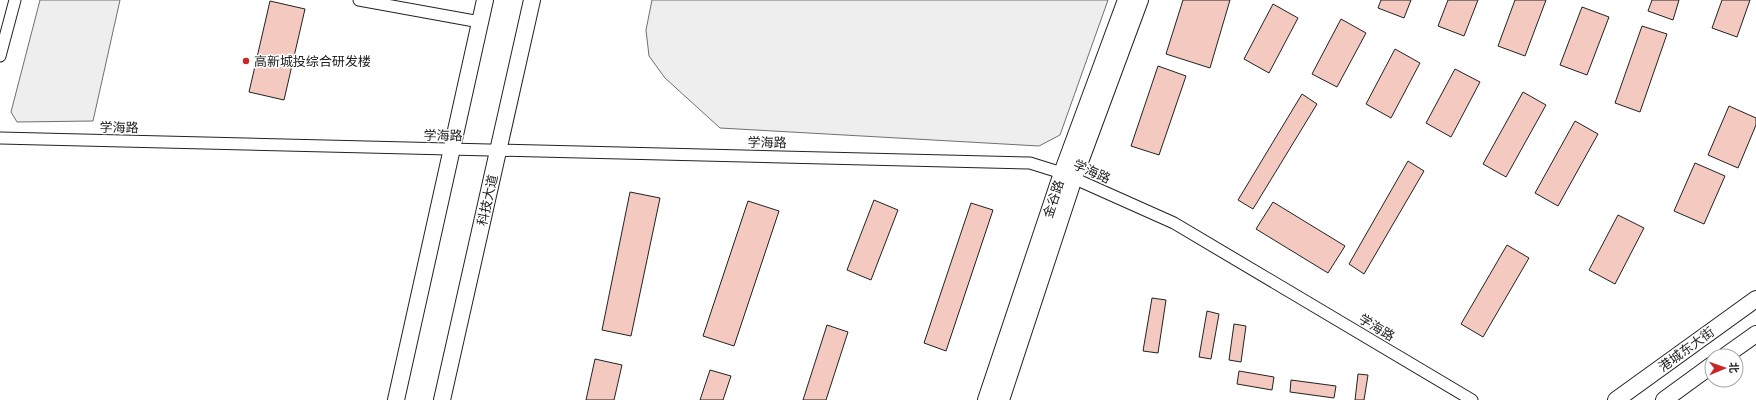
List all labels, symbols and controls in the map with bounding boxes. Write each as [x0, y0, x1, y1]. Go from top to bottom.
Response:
place label: 高新城投综合研发楼 [254, 54, 371, 69]
marker: 高新城投综合研发楼 [241, 56, 251, 66]
street label: 学海路 [99, 120, 139, 135]
street label: 学海路 [423, 128, 463, 143]
street label: 学海路 [747, 135, 787, 150]
street label: 学海路 [1071, 157, 1113, 186]
street label: 科技大道 [474, 173, 501, 227]
street label: 金谷路 [1040, 178, 1067, 220]
street label: 学海路 [1356, 311, 1397, 344]
street label: 港城东大街 [1656, 324, 1717, 375]
north arrow [1704, 348, 1744, 388]
text: 北 [1727, 362, 1740, 373]

